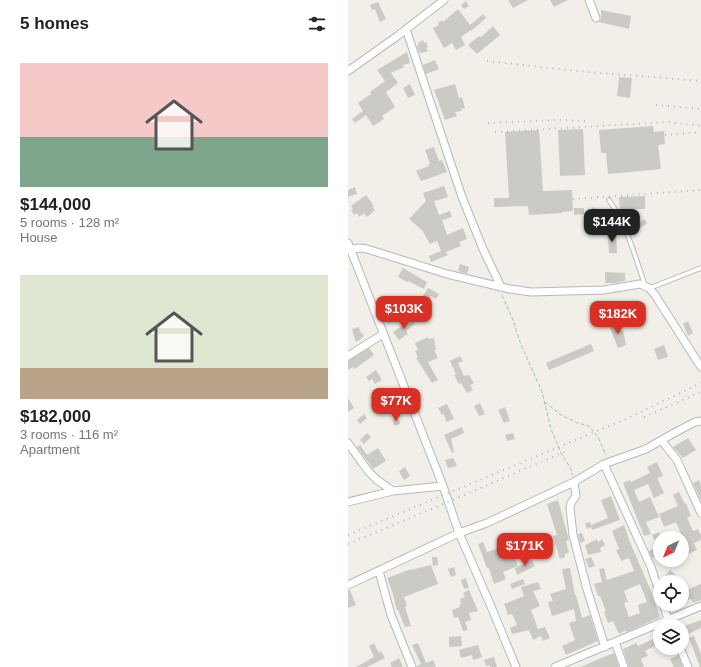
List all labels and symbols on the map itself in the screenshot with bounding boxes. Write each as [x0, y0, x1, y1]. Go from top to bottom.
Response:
pin: $144K [584, 209, 640, 243]
pin: $103K [376, 296, 432, 330]
pin: $182K [590, 301, 646, 335]
pin: $77K [372, 388, 420, 422]
north arrow [653, 531, 689, 567]
pin: $171K [497, 533, 553, 567]

